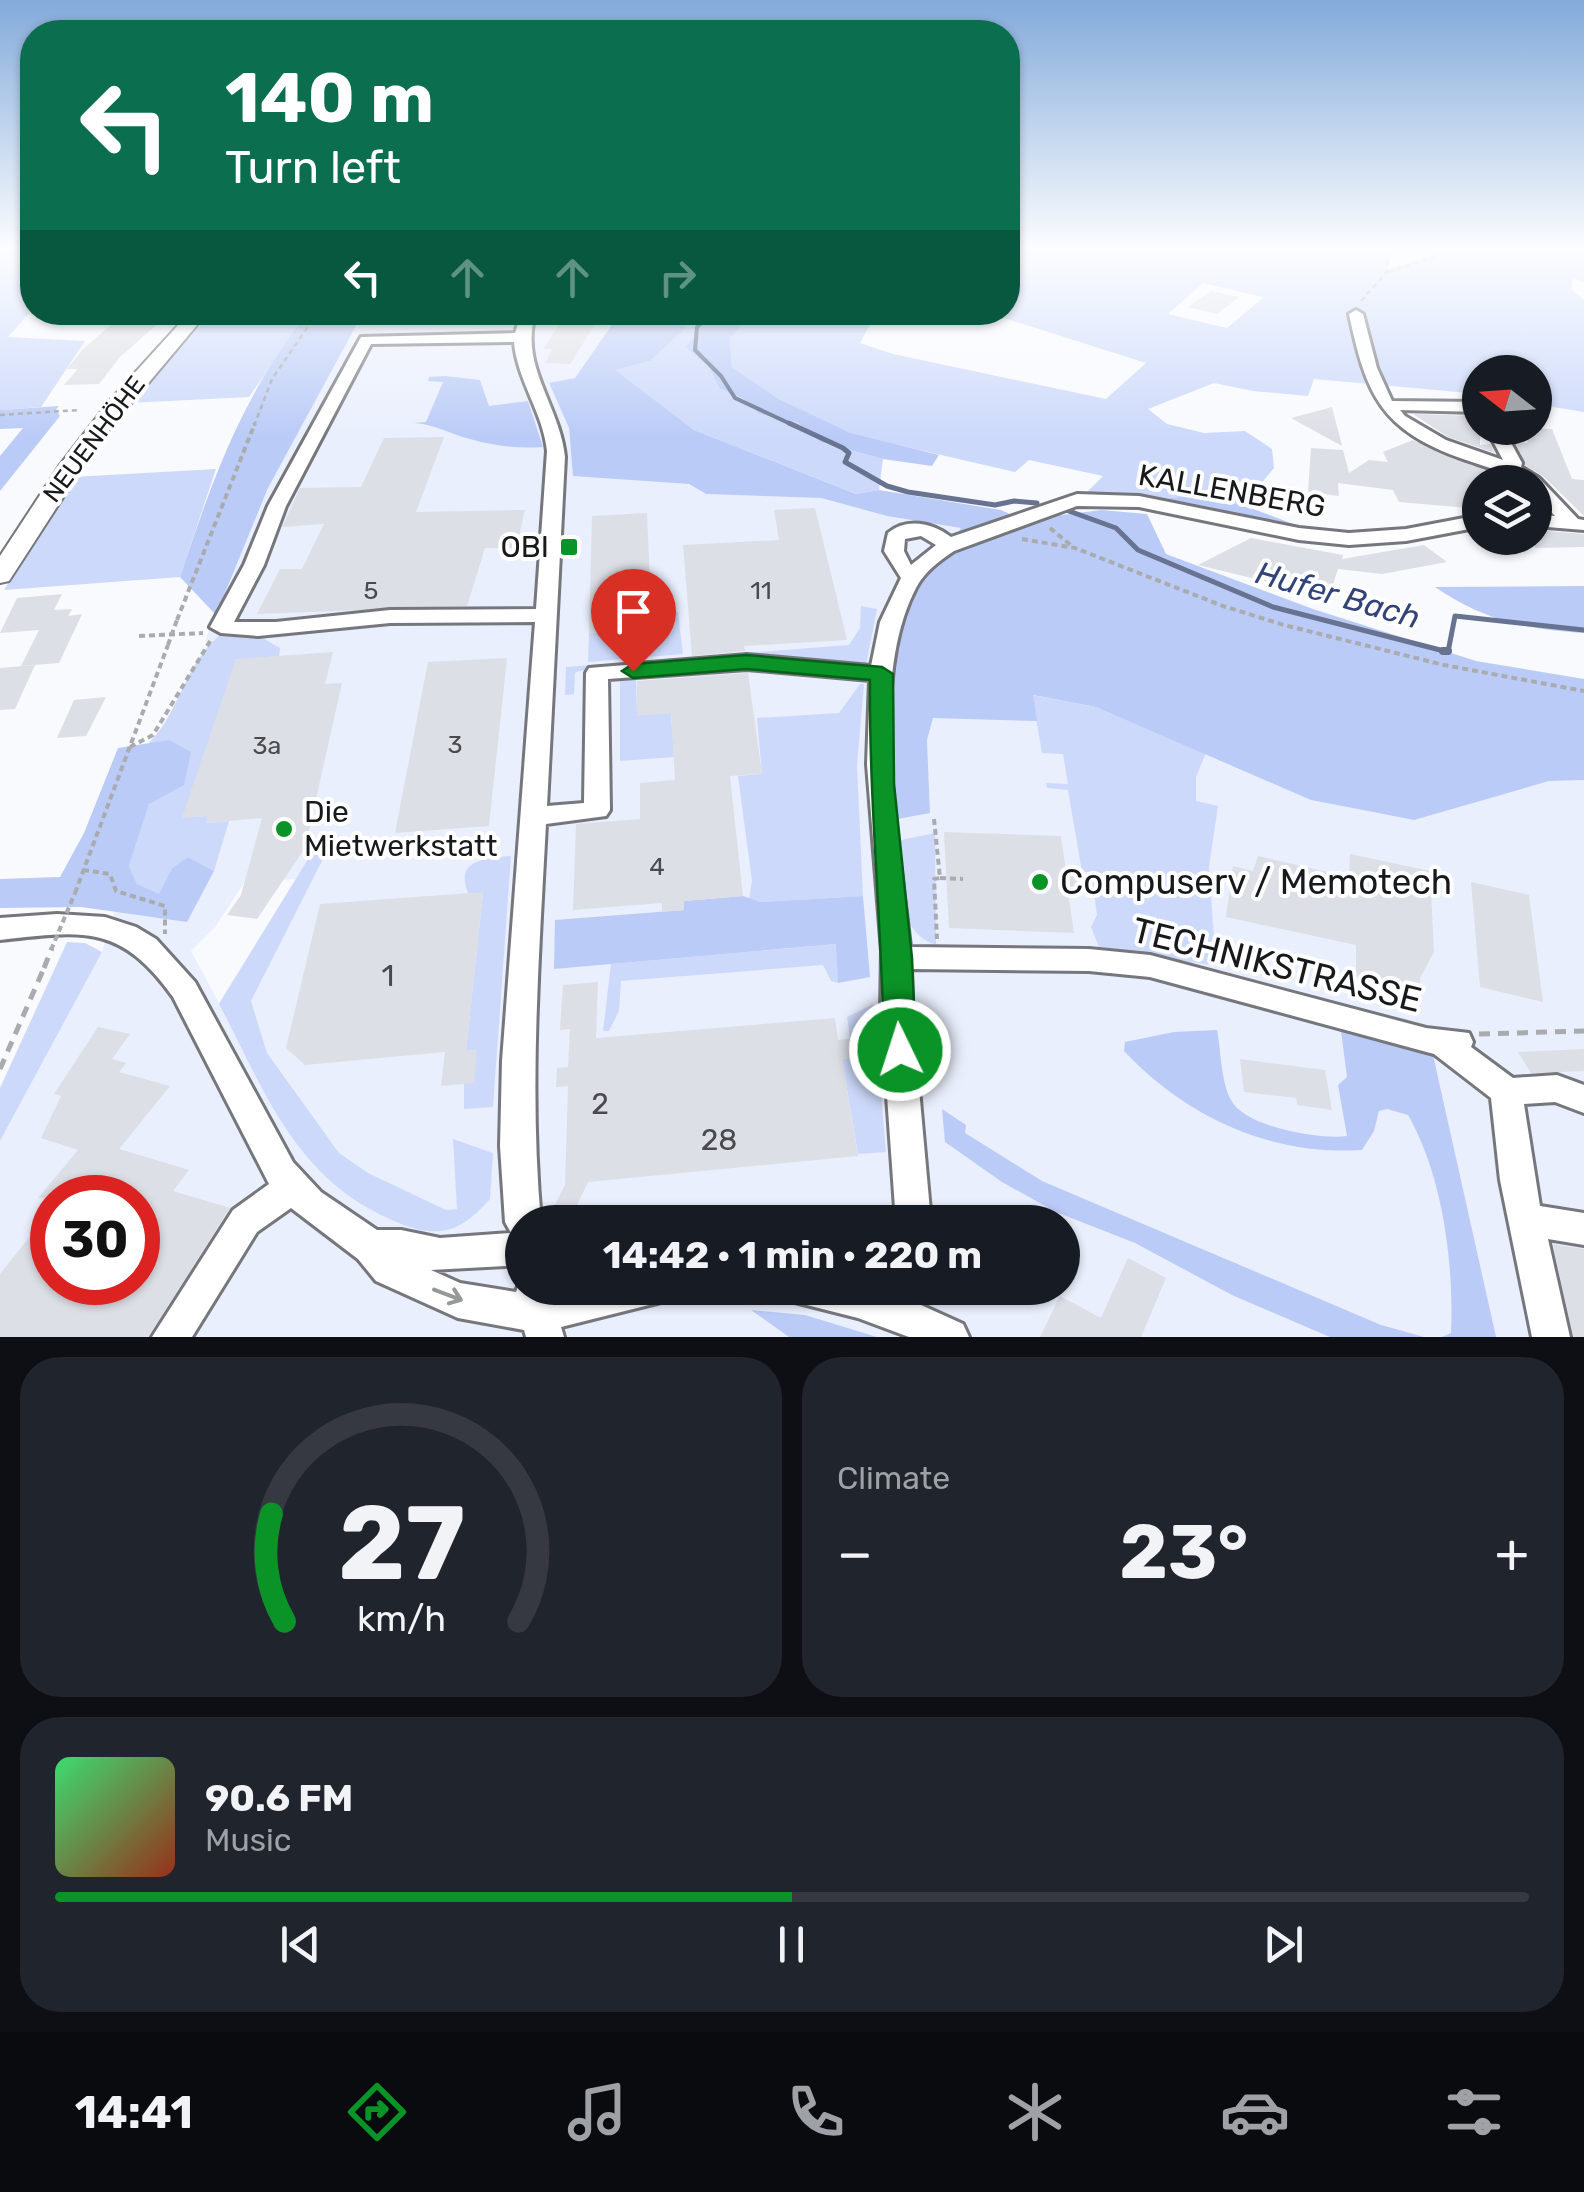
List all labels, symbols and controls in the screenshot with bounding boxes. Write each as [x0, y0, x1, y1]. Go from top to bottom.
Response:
text: 140 m [225, 57, 434, 140]
icon: left [60, 60, 190, 190]
text: Turn left [225, 141, 401, 194]
icon: left [335, 250, 390, 305]
icon: ahead [440, 250, 495, 305]
icon: ahead [545, 250, 600, 305]
icon: right [650, 250, 705, 305]
north arrow [1462, 355, 1552, 445]
map controls [1462, 355, 1552, 555]
street label: NEUENHÖHE [37, 370, 151, 508]
street label: KALLENBERG [1136, 457, 1328, 525]
button: layers [1462, 465, 1552, 555]
place label: OBI [500, 529, 549, 565]
marker: OBI [558, 536, 580, 558]
water label: Hufer Bach [1252, 553, 1424, 637]
pin [591, 569, 676, 672]
house number: 5 [364, 576, 378, 605]
house number: 11 [750, 576, 772, 605]
icon: arrive [606, 584, 661, 639]
house number: 3 [447, 730, 463, 759]
house number: 3a [253, 731, 281, 760]
place label: Die Mietwerkstatt [304, 794, 498, 864]
marker: Die Mietwerkstatt [273, 818, 295, 840]
house number: 4 [649, 852, 665, 881]
place label: Compuserv / Memotech [1060, 861, 1452, 903]
marker: Compuserv / Memotech [1029, 871, 1051, 893]
street label: TECHNIKSTRASSE [1128, 909, 1426, 1021]
house number: 1 [382, 958, 394, 994]
position arrow [848, 998, 952, 1102]
house number: 2 [591, 1086, 609, 1122]
house number: 28 [701, 1122, 737, 1158]
speed limit sign: 30 [30, 1175, 160, 1305]
text: 14:42 · 1 min · 220 m [603, 1232, 982, 1278]
one-way arrow [432, 1287, 463, 1305]
text: Climate [837, 1459, 950, 1497]
text: 27 [337, 1482, 465, 1605]
text: 23° [1119, 1508, 1248, 1597]
text: − [837, 1521, 873, 1586]
text: + [1495, 1521, 1529, 1586]
text: km/h [356, 1598, 446, 1640]
text: 90.6 FM [205, 1775, 353, 1821]
text: Music [205, 1821, 291, 1859]
icon: previous [273, 1917, 328, 1972]
icon: pause [764, 1917, 819, 1972]
icon: next [1256, 1917, 1311, 1972]
icon: directions [342, 2077, 412, 2147]
icon: music [562, 2077, 632, 2147]
icon: phone [781, 2077, 851, 2147]
icon: climate [1000, 2077, 1070, 2147]
icon: car [1220, 2077, 1290, 2147]
icon: filters [1439, 2077, 1509, 2147]
text: 14:41 [75, 2086, 193, 2139]

